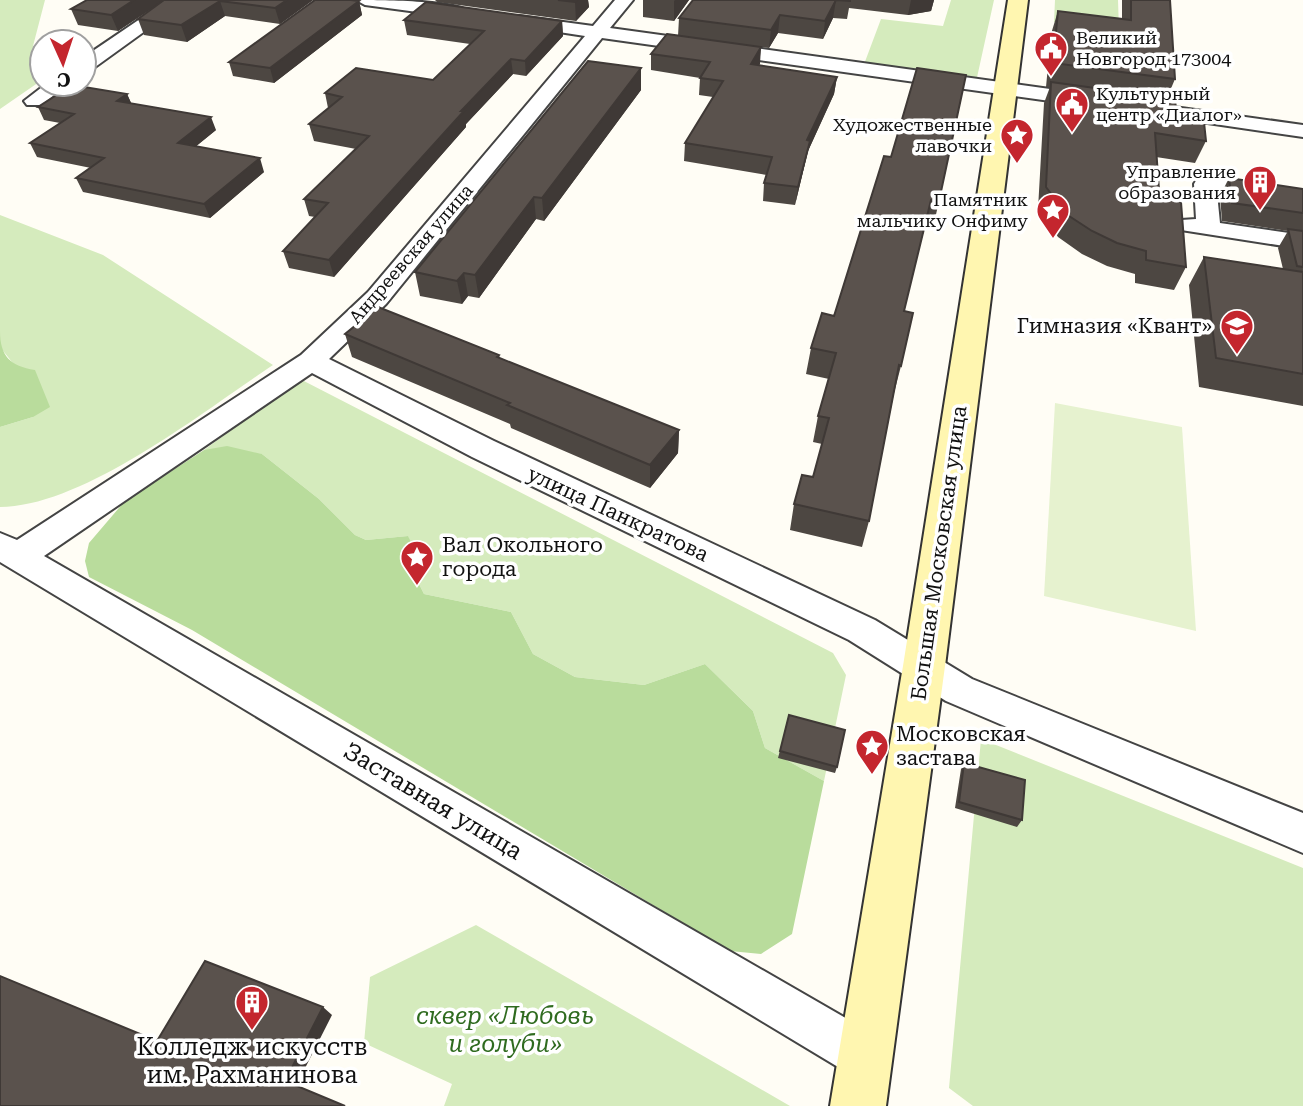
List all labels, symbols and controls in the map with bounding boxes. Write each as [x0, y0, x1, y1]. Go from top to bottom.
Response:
place label: Великий Новгород 173004 [1076, 27, 1231, 69]
north arrow [28, 28, 98, 98]
public building icon: Великий Новгород 173004 [1032, 29, 1070, 78]
text: С [57, 68, 71, 91]
place label: Культурный центр «Диалог» [1096, 83, 1242, 125]
public building icon: Культурный центр «Диалог» [1053, 85, 1091, 134]
place label: Художественные лавочки [833, 114, 992, 156]
place icon: Художественные лавочки [998, 116, 1036, 165]
place label: Управление образования [1118, 161, 1236, 203]
building icon: Управление образования [1241, 163, 1279, 212]
street label: Андреевская улица [344, 179, 477, 328]
place label: Памятник мальчику Онфиму [857, 189, 1028, 231]
place icon: Памятник мальчику Онфиму [1034, 191, 1072, 240]
school or university icon: Гимназия «Квант» [1218, 307, 1256, 356]
place label: Гимназия «Квант» [1017, 314, 1212, 338]
street label: Большая Московская улица [906, 403, 972, 702]
street label: улица Панкратова [524, 462, 713, 567]
place label: Вал Окольного города [442, 533, 603, 581]
place icon: Вал Окольного города [398, 538, 436, 587]
place label: Московская застава [896, 722, 1026, 770]
place icon: Московская застава [853, 727, 891, 776]
street label: Заставная улица [338, 737, 528, 865]
building icon: Колледж искусств им. Рахманинова [233, 983, 271, 1032]
park label: сквер «Любовь и голуби» [416, 1002, 594, 1058]
place label: Колледж искусств им. Рахманинова [136, 1033, 368, 1089]

